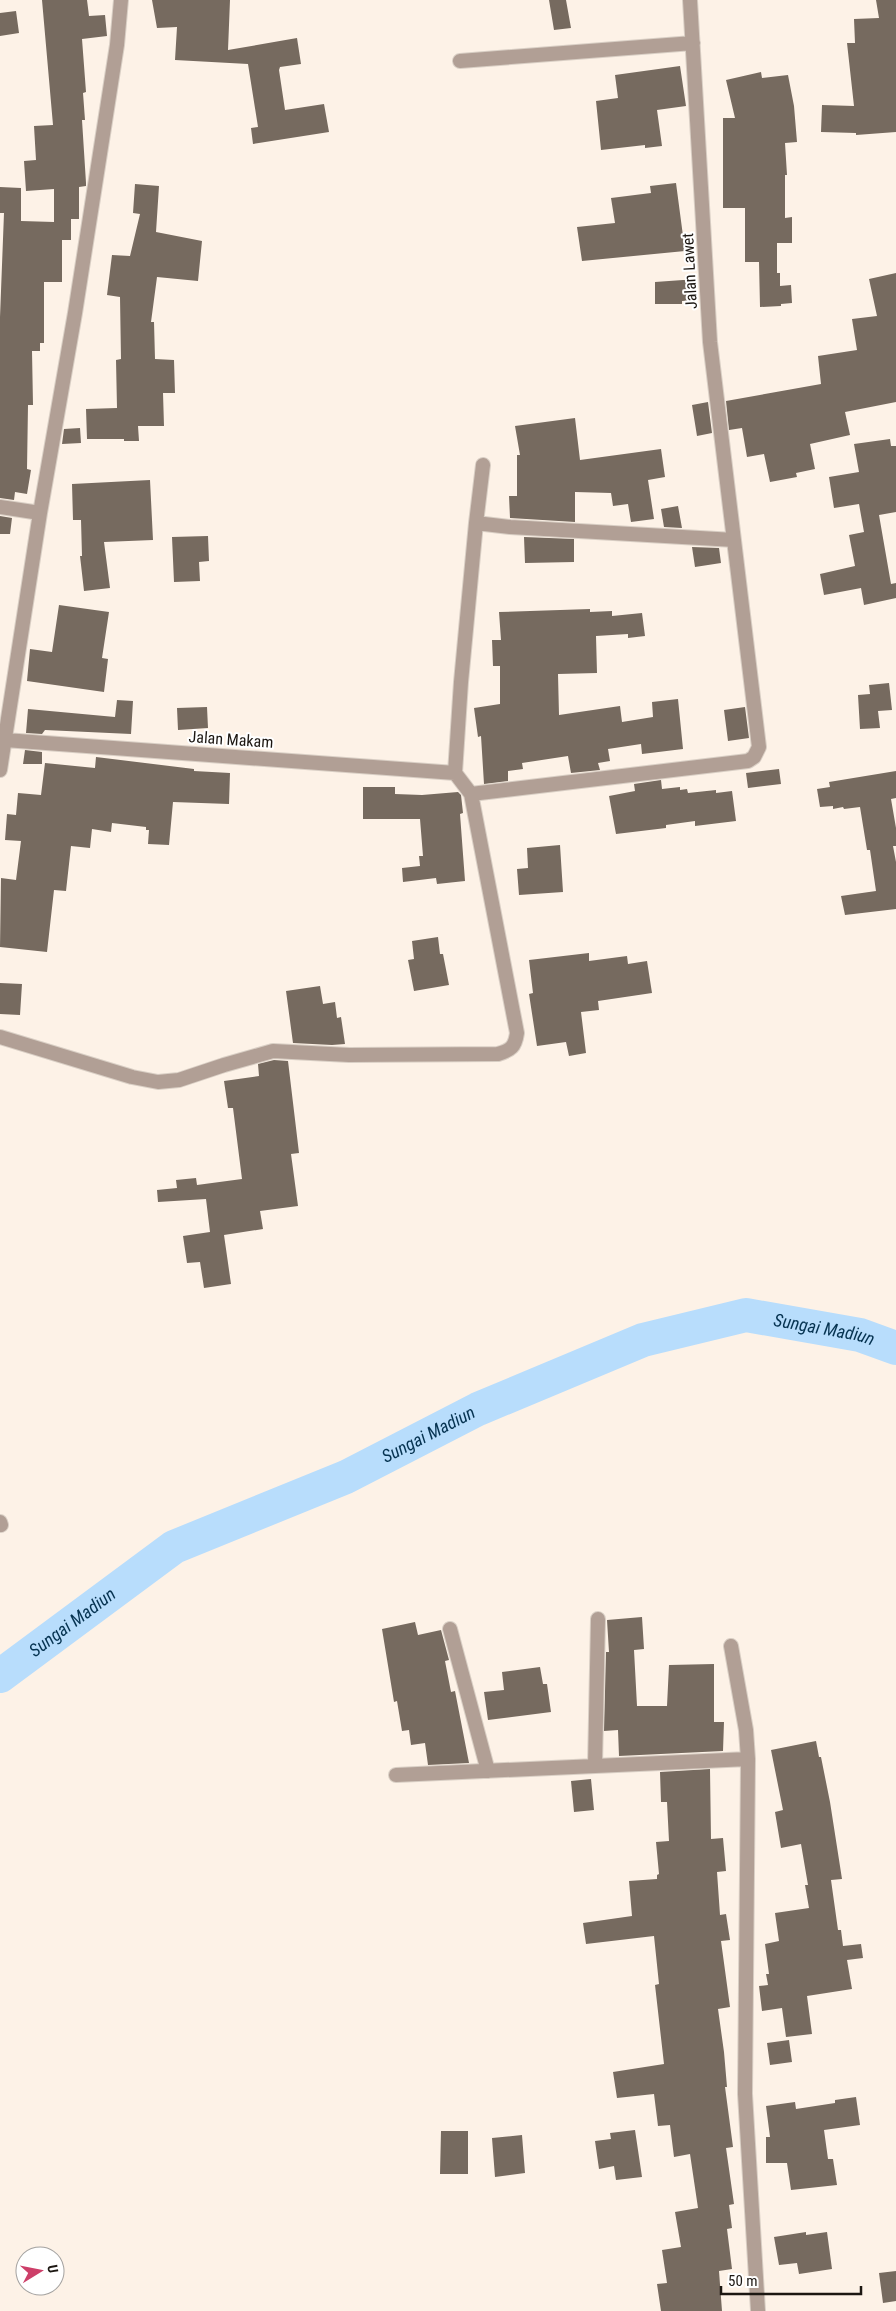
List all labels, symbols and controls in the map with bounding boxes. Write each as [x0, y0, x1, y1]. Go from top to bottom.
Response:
street label: Jalan Lawet [678, 232, 701, 309]
street label: Jalan Makam [188, 727, 274, 752]
water label: Sungai Madiun [772, 1309, 878, 1349]
water label: Sungai Madiun [378, 1401, 478, 1467]
water label: Sungai Madiun [25, 1583, 119, 1661]
north arrow [15, 2246, 65, 2296]
text: U [44, 2263, 61, 2274]
scale bar [721, 2264, 861, 2296]
text: 50 m [728, 2272, 758, 2290]

